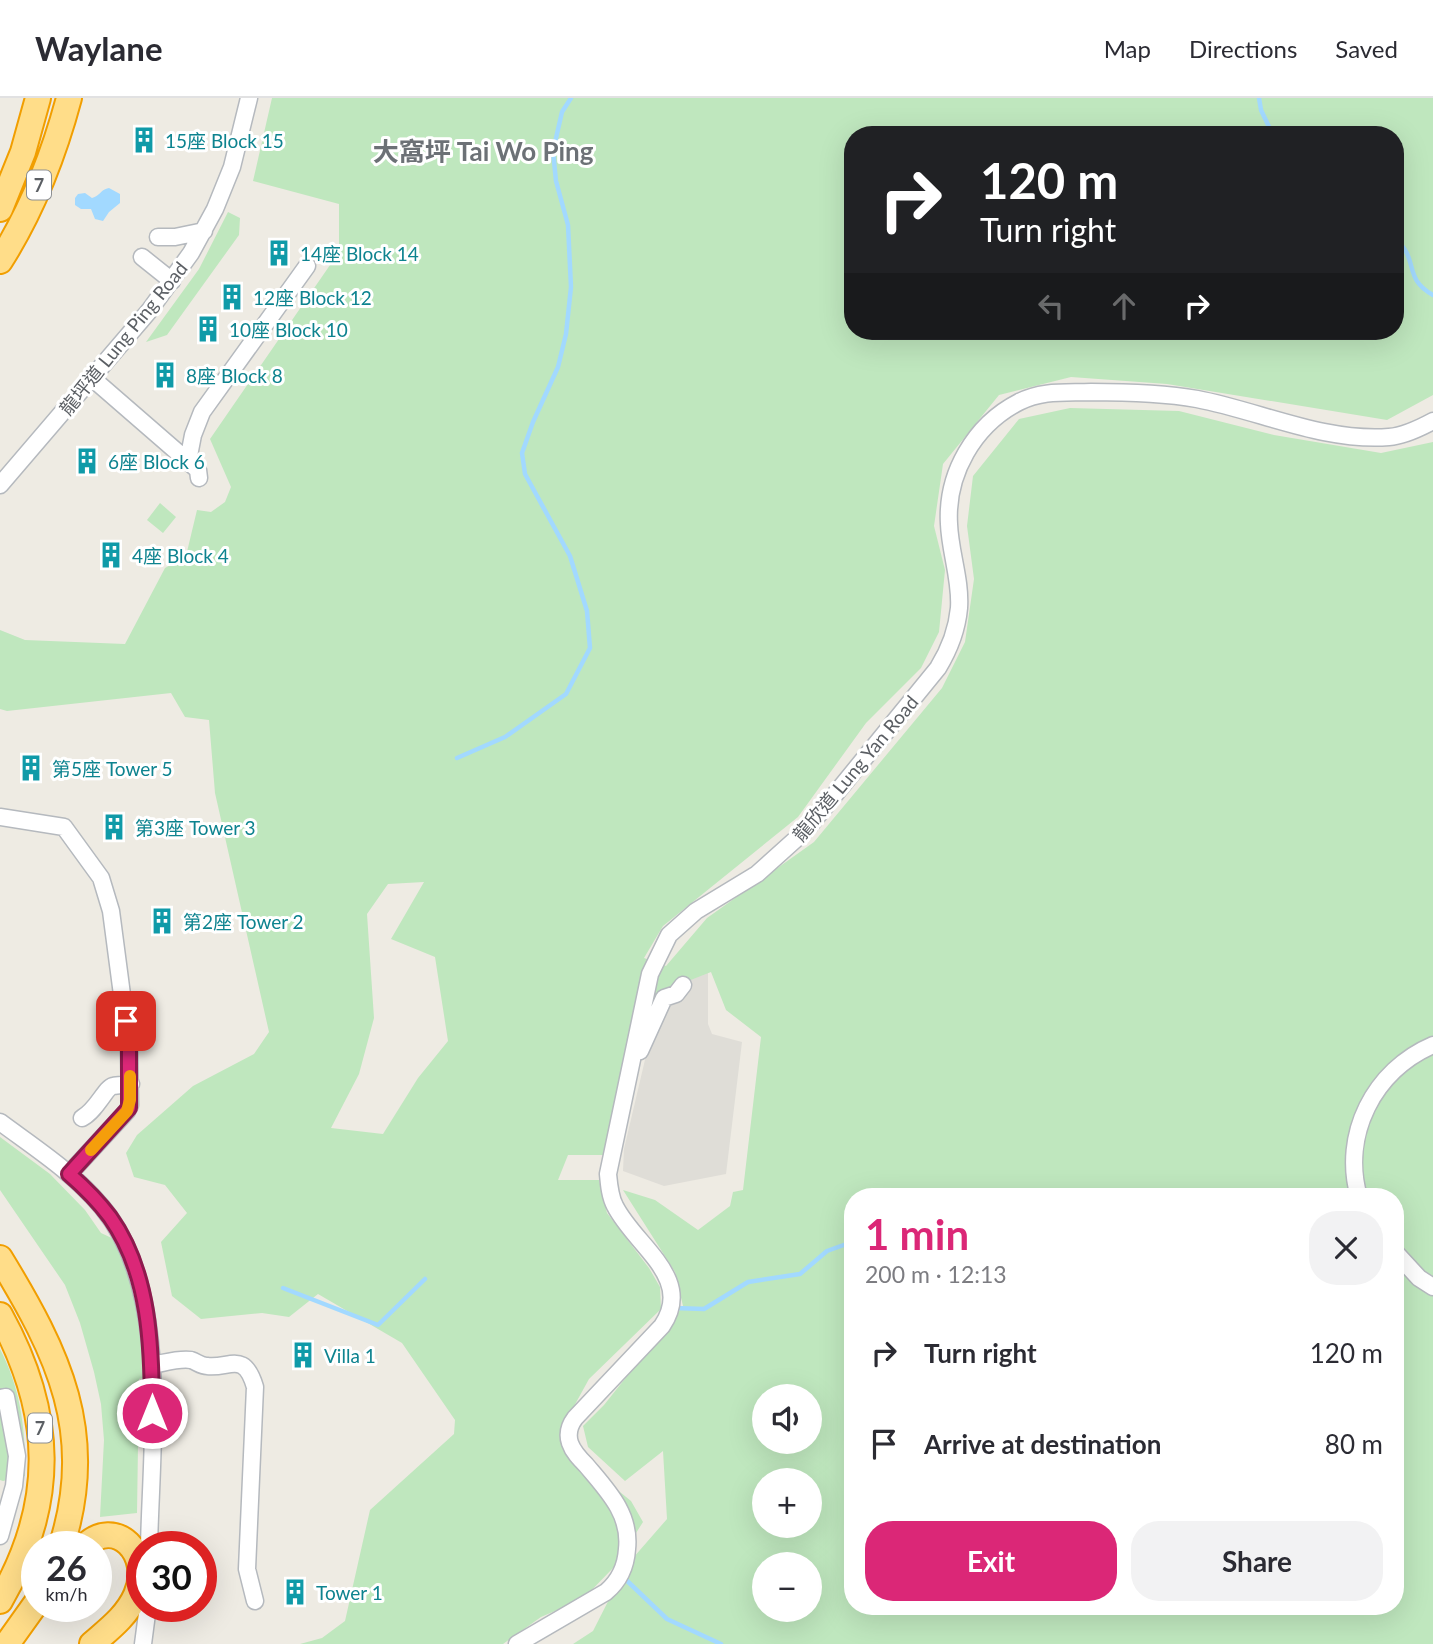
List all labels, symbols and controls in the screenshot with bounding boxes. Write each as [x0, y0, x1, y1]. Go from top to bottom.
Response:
text: Waylane [35, 28, 163, 68]
text: Map [1104, 34, 1151, 63]
text: Directions [1189, 34, 1297, 63]
text: Saved [1335, 34, 1398, 63]
building icon: 15座 Block 15 [129, 125, 159, 155]
place label: 15座 Block 15 [165, 129, 284, 152]
district label: 大窩坪 Tai Wo Ping [372, 135, 594, 167]
text: 120 m [980, 151, 1118, 209]
icon: right [865, 154, 956, 245]
road number: 7 [27, 170, 51, 200]
text: Turn right [980, 210, 1116, 249]
building icon: 14座 Block 14 [264, 238, 294, 268]
place label: 14座 Block 14 [300, 242, 419, 265]
street label: 龍坪道 Lung Ping Road [54, 257, 192, 419]
building icon: 12座 Block 12 [217, 282, 247, 312]
place label: 12座 Block 12 [253, 286, 372, 309]
icon: left [1032, 287, 1070, 325]
icon: ahead [1105, 287, 1143, 325]
icon: right [1178, 287, 1216, 325]
building icon: 10座 Block 10 [193, 314, 223, 344]
place label: 10座 Block 10 [229, 318, 348, 341]
building icon: 8座 Block 8 [150, 360, 180, 390]
place label: 8座 Block 8 [186, 364, 283, 387]
building icon: 6座 Block 6 [72, 446, 102, 476]
place label: 6座 Block 6 [108, 450, 205, 473]
building icon: 4座 Block 4 [96, 540, 126, 570]
place label: 4座 Block 4 [132, 544, 229, 567]
street label: 龍欣道 Lung Yan Road [787, 690, 923, 846]
building icon: 第5座 Tower 5 [16, 753, 46, 783]
place label: 第5座 Tower 5 [52, 757, 173, 780]
building icon: 第3座 Tower 3 [99, 812, 129, 842]
place label: 第3座 Tower 3 [135, 816, 256, 839]
building icon: 第2座 Tower 2 [147, 906, 177, 936]
place label: 第2座 Tower 2 [183, 910, 304, 933]
pin [96, 991, 156, 1051]
icon: arrive [107, 1002, 145, 1040]
text: 1 min [865, 1209, 969, 1259]
button: close [1309, 1211, 1383, 1285]
text: 200 m · 12:13 [865, 1260, 1007, 1288]
icon: right [865, 1334, 903, 1372]
text: Turn right [924, 1337, 1037, 1369]
text: 120 m [1310, 1337, 1383, 1369]
building icon: Villa 1 [288, 1340, 318, 1370]
place label: Villa 1 [324, 1344, 376, 1367]
position arrow [115, 1376, 189, 1450]
map controls [752, 1384, 822, 1622]
button: sound [752, 1384, 822, 1454]
road number: 7 [28, 1414, 52, 1442]
icon: arrive [865, 1425, 903, 1463]
text: Arrive at destination [924, 1428, 1161, 1460]
text: 80 m [1325, 1428, 1383, 1460]
button: + [752, 1468, 822, 1538]
button: Exit [865, 1521, 1117, 1601]
button: Share [1131, 1521, 1383, 1601]
speed limit sign: 30 [126, 1531, 217, 1622]
text: 26 [46, 1546, 87, 1588]
button: − [752, 1552, 822, 1622]
building icon: Tower 1 [280, 1577, 310, 1607]
place label: Tower 1 [316, 1581, 383, 1604]
text: km/h [45, 1583, 88, 1605]

